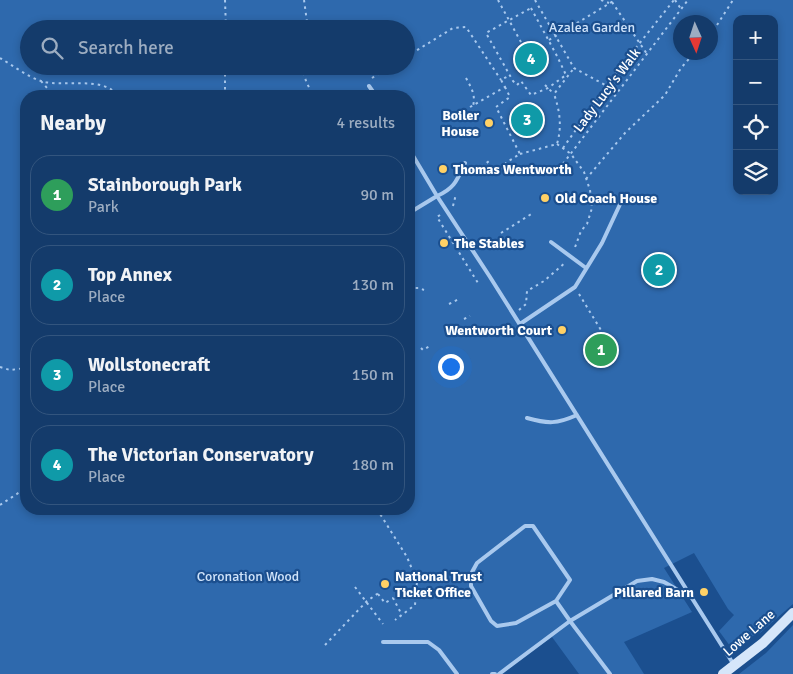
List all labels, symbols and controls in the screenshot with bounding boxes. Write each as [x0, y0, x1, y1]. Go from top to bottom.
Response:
north arrow [673, 15, 718, 60]
map controls [733, 15, 778, 195]
button: + [733, 15, 778, 60]
park label: Azalea Garden [549, 19, 635, 36]
search box [20, 20, 415, 75]
icon: search [38, 34, 66, 62]
text: Search here [78, 36, 174, 60]
pin: 4 [515, 40, 547, 78]
street label: Lady Lucy's Walk [570, 45, 644, 135]
button: − [733, 60, 778, 105]
pin: 3 [511, 101, 543, 139]
button: locate [733, 105, 778, 150]
place label: Boiler House [441, 107, 479, 140]
text: Nearby [40, 110, 106, 136]
text: 4 results [336, 113, 395, 133]
marker: Boiler House [483, 117, 495, 129]
button: layers [733, 150, 778, 195]
place label: Thomas Wentworth [453, 161, 572, 178]
marker: Thomas Wentworth [437, 163, 449, 175]
text: Stainborough Park [88, 173, 242, 197]
text: 1 [53, 185, 61, 205]
text: 90 m [360, 185, 394, 205]
place label: Old Coach House [555, 190, 657, 207]
marker: Old Coach House [539, 192, 551, 204]
text: Park [88, 197, 119, 217]
place label: The Stables [454, 235, 524, 252]
marker: The Stables [438, 237, 450, 249]
pin: 2 [643, 251, 675, 289]
text: Top Annex [88, 263, 172, 287]
text: 2 [53, 275, 61, 295]
text: 130 m [352, 275, 394, 295]
text: Place [88, 287, 125, 307]
place label: Wentworth Court [445, 322, 553, 339]
marker: Wentworth Court [556, 324, 568, 336]
pin: 1 [585, 331, 617, 369]
text: Wollstonecraft [88, 353, 210, 377]
your location [438, 354, 464, 380]
text: 3 [53, 365, 61, 385]
text: 150 m [352, 365, 394, 385]
text: Place [88, 377, 125, 397]
text: The Victorian Conservatory [88, 443, 314, 467]
text: 4 [53, 455, 61, 475]
text: 180 m [352, 455, 394, 475]
text: Place [88, 467, 125, 487]
park label: Coronation Wood [197, 568, 299, 585]
place label: National Trust Ticket Office [395, 568, 483, 601]
marker: National Trust Ticket Office [379, 578, 391, 590]
place label: Pillared Barn [614, 584, 694, 601]
marker: Pillared Barn [698, 586, 710, 598]
street label: Lowe Lane [720, 606, 778, 660]

